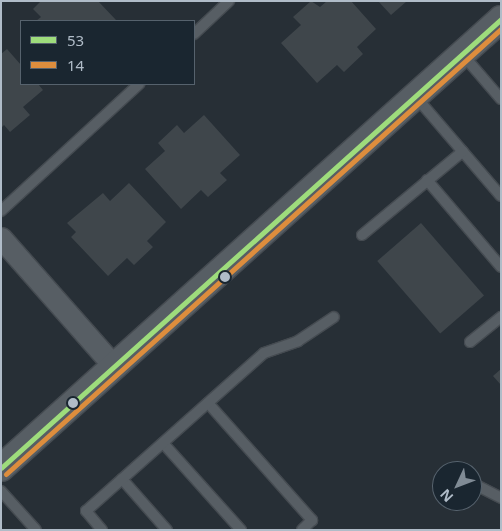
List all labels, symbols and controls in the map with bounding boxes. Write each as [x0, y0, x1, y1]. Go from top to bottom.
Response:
legend [20, 20, 195, 85]
text: 53 [67, 30, 84, 50]
text: 14 [67, 55, 84, 75]
unlabelled marker [220, 272, 230, 282]
unlabelled marker [68, 398, 78, 408]
north arrow [432, 461, 482, 511]
text: N [436, 485, 457, 507]

